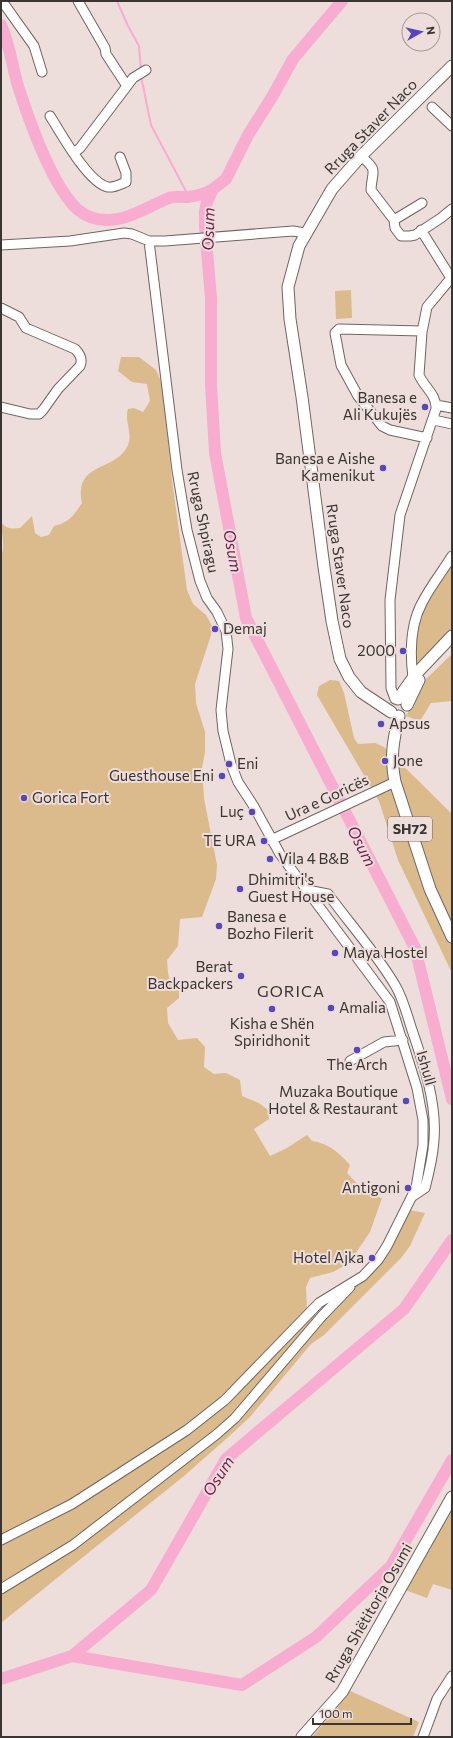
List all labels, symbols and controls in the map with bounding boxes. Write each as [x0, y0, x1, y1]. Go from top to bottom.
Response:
north arrow [401, 12, 441, 52]
text: N [424, 26, 438, 36]
street label: Rruga Staver Naco [320, 75, 420, 178]
water label: Osum [198, 207, 217, 251]
place label: Banesa e Ali Kukujës [343, 388, 417, 423]
marker: Banesa e Ali Kukujës [420, 402, 430, 412]
place label: Banesa e Aishe Kamenikut [275, 449, 375, 484]
marker: Banesa e Aishe Kamenikut [378, 463, 388, 473]
street label: Rruga Shpiragu [184, 469, 224, 574]
street label: Rruga Staver Naco [323, 503, 359, 629]
water label: Osum [220, 528, 247, 574]
place label: Demaj [223, 619, 267, 637]
marker: Demaj [210, 624, 220, 634]
place label: 2000 [357, 641, 395, 659]
marker: 2000 [398, 646, 408, 656]
place label: Apsus [389, 714, 430, 732]
marker: Apsus [376, 719, 386, 729]
place label: Jone [393, 751, 423, 769]
place label: Eni [237, 754, 258, 772]
marker: Jone [380, 756, 390, 766]
marker: Eni [224, 759, 234, 769]
place label: Guesthouse Eni [109, 766, 214, 784]
street label: Ura e Goricës [282, 770, 371, 824]
marker: Guesthouse Eni [217, 771, 227, 781]
place label: Gorica Fort [32, 788, 109, 806]
marker: Gorica Fort [19, 793, 29, 803]
place label: Luç [220, 802, 244, 820]
marker: Luç [247, 807, 257, 817]
road number: SH72 [388, 817, 432, 841]
water label: Osum [344, 822, 381, 869]
place label: TE URA [203, 831, 256, 849]
marker: TE URA [259, 836, 269, 846]
place label: Vila 4 B&B [278, 849, 349, 867]
marker: Vila 4 B&B [265, 854, 275, 864]
place label: Dhimitri's Guest House [248, 870, 334, 905]
marker: Dhimitri's Guest House [235, 884, 245, 894]
place label: Banesa e Bozho Filerit [227, 907, 314, 942]
marker: Banesa e Bozho Filerit [214, 921, 224, 931]
place label: Maya Hostel [343, 943, 428, 961]
marker: Maya Hostel [330, 948, 340, 958]
place label: Berat Backpackers [148, 957, 233, 992]
marker: Berat Backpackers [236, 971, 246, 981]
district label: GORICA [257, 981, 325, 1000]
place label: Amalia [339, 998, 386, 1016]
marker: Amalia [326, 1003, 336, 1013]
marker: Kisha e Shën Spiridhonit [267, 1004, 277, 1014]
place label: Kisha e Shën Spiridhonit [230, 1014, 314, 1049]
marker: The Arch [352, 1045, 362, 1055]
street label: Ishull [413, 1048, 441, 1087]
place label: The Arch [326, 1055, 388, 1073]
place label: Muzaka Boutique Hotel & Restaurant [268, 1082, 398, 1117]
marker: Muzaka Boutique Hotel & Restaurant [401, 1096, 411, 1106]
place label: Antigoni [342, 1178, 400, 1196]
marker: Antigoni [403, 1183, 413, 1193]
place label: Hotel Ajka [293, 1248, 364, 1266]
marker: Hotel Ajka [367, 1253, 377, 1263]
water label: Osum [198, 1452, 237, 1499]
street label: Rruga Shëtitorja Osumi [321, 1539, 416, 1686]
scale bar [313, 1700, 411, 1726]
text: 100 m [319, 1706, 353, 1720]

